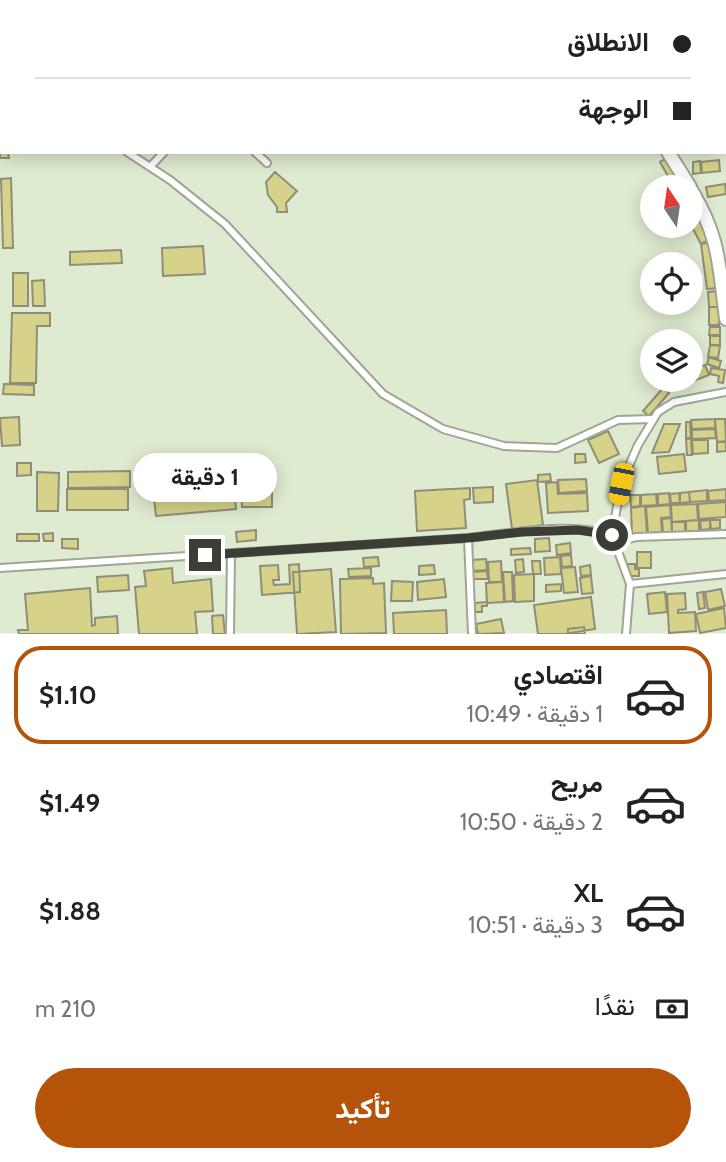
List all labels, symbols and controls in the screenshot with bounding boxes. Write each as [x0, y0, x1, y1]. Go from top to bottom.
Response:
text: الانطلاق [567, 26, 649, 58]
text: الوجهة [578, 93, 649, 125]
north arrow [640, 175, 704, 238]
map controls [640, 175, 703, 392]
button: locate [640, 252, 703, 315]
button: layers [640, 329, 703, 392]
callout: 1 دقيقة [133, 454, 277, 503]
car [607, 461, 636, 507]
text: 1 دقيقة [171, 463, 239, 491]
route start [596, 519, 628, 551]
route end [189, 539, 221, 571]
text: اقتصادي [514, 659, 603, 691]
icon: car [624, 664, 687, 727]
text: $1.10 [39, 679, 97, 711]
text: 1 دقيقة · 10:49 [467, 700, 603, 728]
text: مريح [551, 767, 603, 799]
icon: car [624, 772, 687, 835]
text: $1.49 [39, 787, 100, 819]
text: 2 دقيقة · 10:50 [460, 808, 603, 836]
text: XL [574, 877, 603, 909]
icon: car [624, 880, 687, 943]
text: $1.88 [39, 895, 101, 927]
text: 3 دقيقة · 10:51 [468, 911, 603, 939]
text: نقدًا [595, 990, 635, 1022]
icon: cash [653, 990, 691, 1028]
text: 210 m [35, 995, 96, 1023]
button: تأكيد [35, 1068, 691, 1148]

